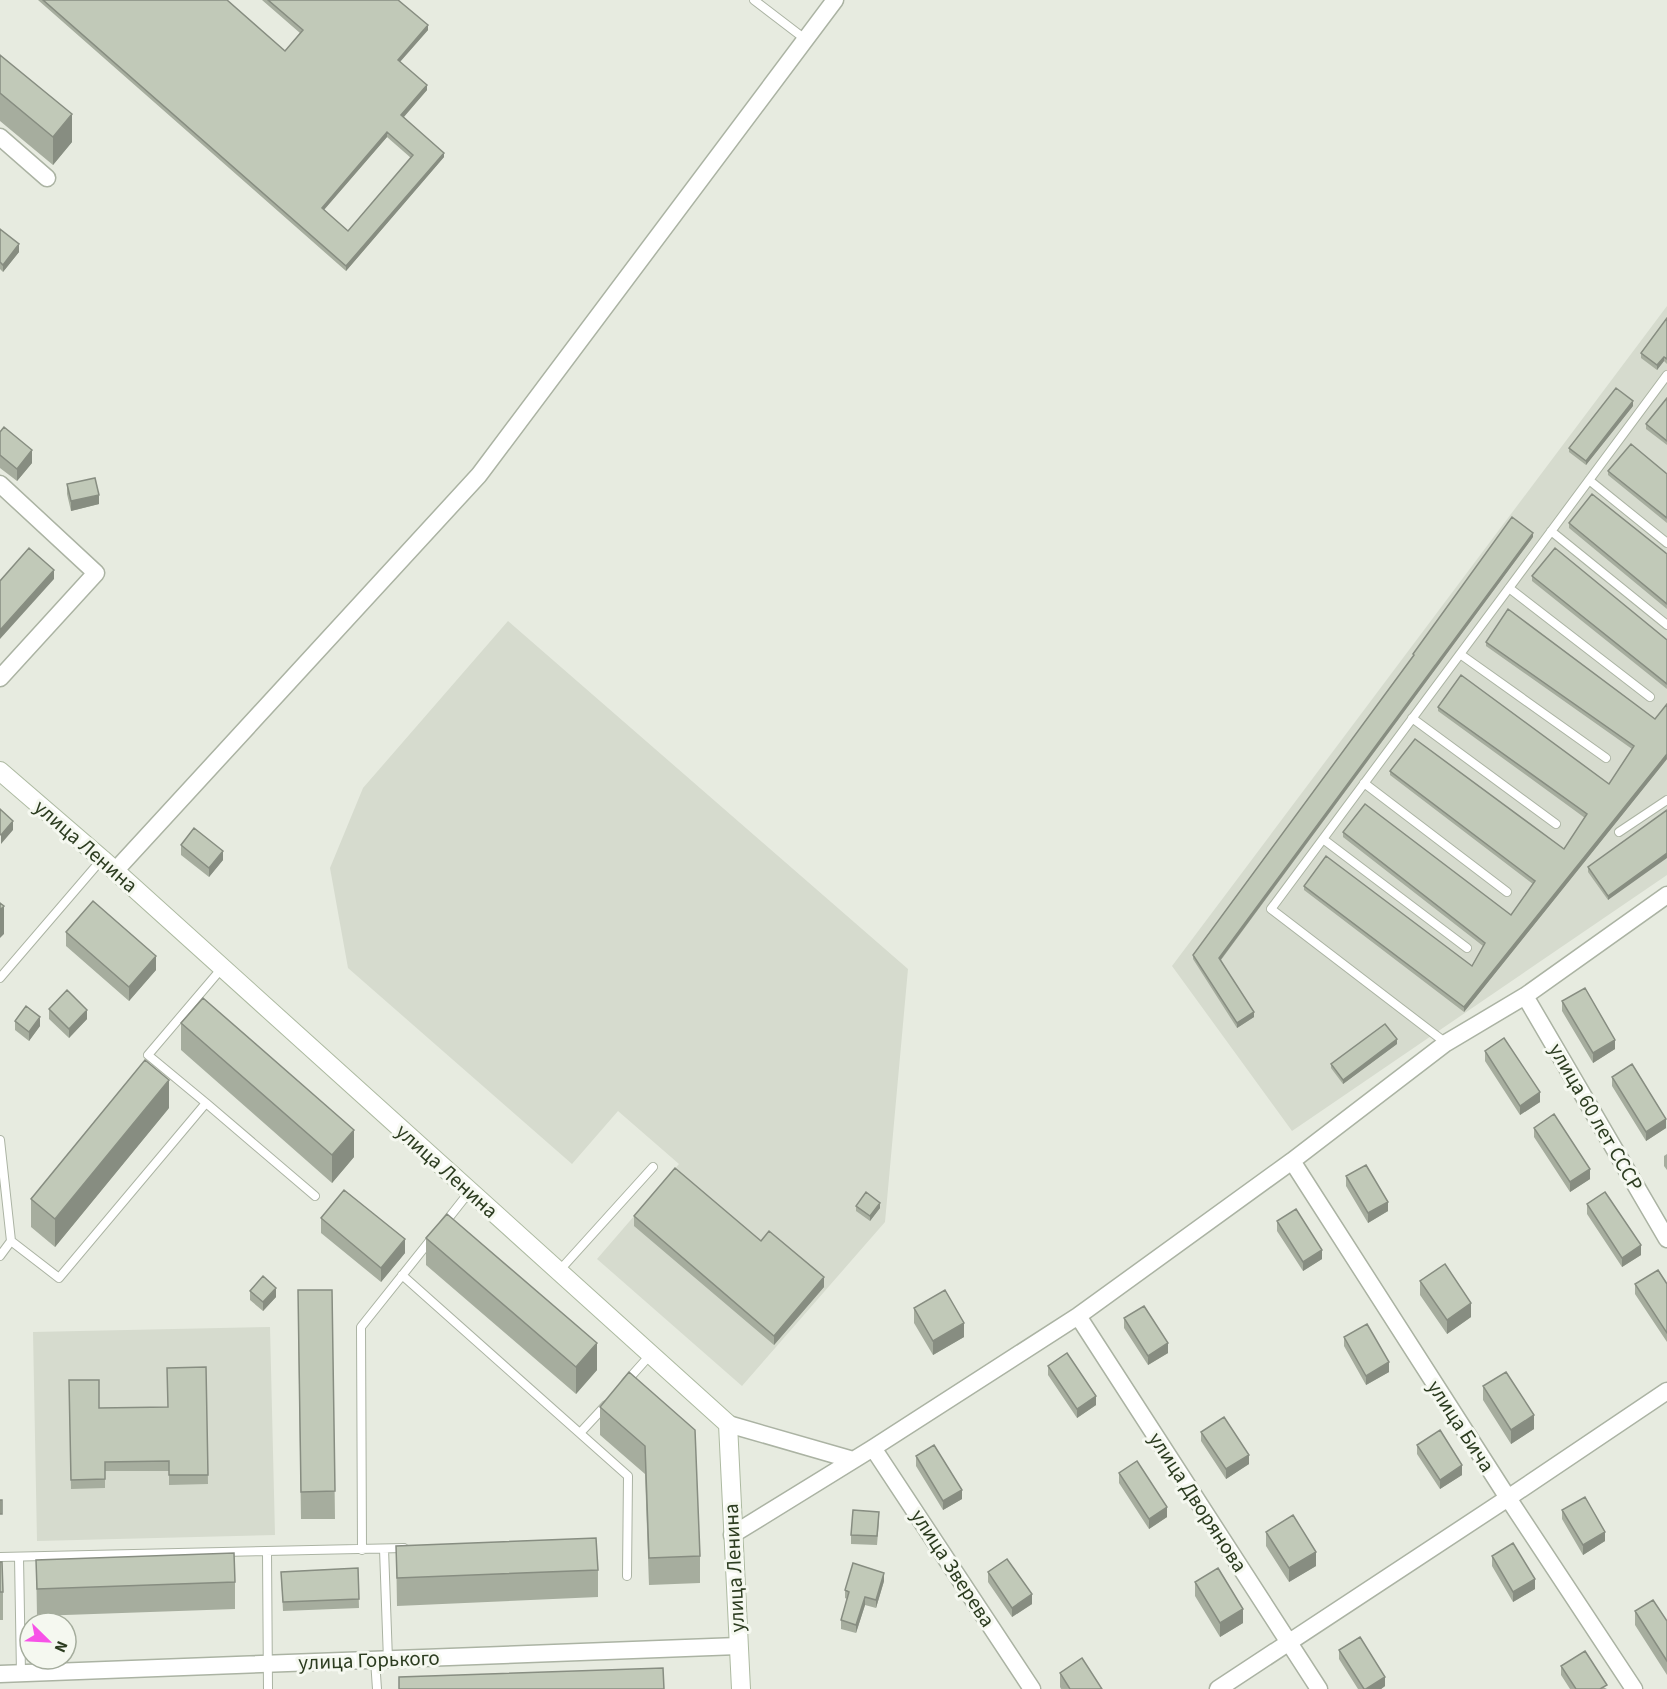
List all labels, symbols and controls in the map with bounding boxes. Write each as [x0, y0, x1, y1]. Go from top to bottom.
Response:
street label: улица Ленина [27, 792, 145, 900]
street label: улица 60 лет СССР [1541, 1038, 1651, 1196]
street label: улица Ленина [389, 1117, 505, 1225]
street label: улица Бича [1420, 1374, 1502, 1478]
street label: улица Дворянова [1141, 1426, 1255, 1578]
street label: улица Ленина [716, 1503, 752, 1633]
street label: улица Зверева [904, 1503, 1002, 1633]
north arrow [18, 1611, 78, 1671]
text: N [49, 1637, 73, 1656]
street label: улица Горького [298, 1643, 440, 1677]

